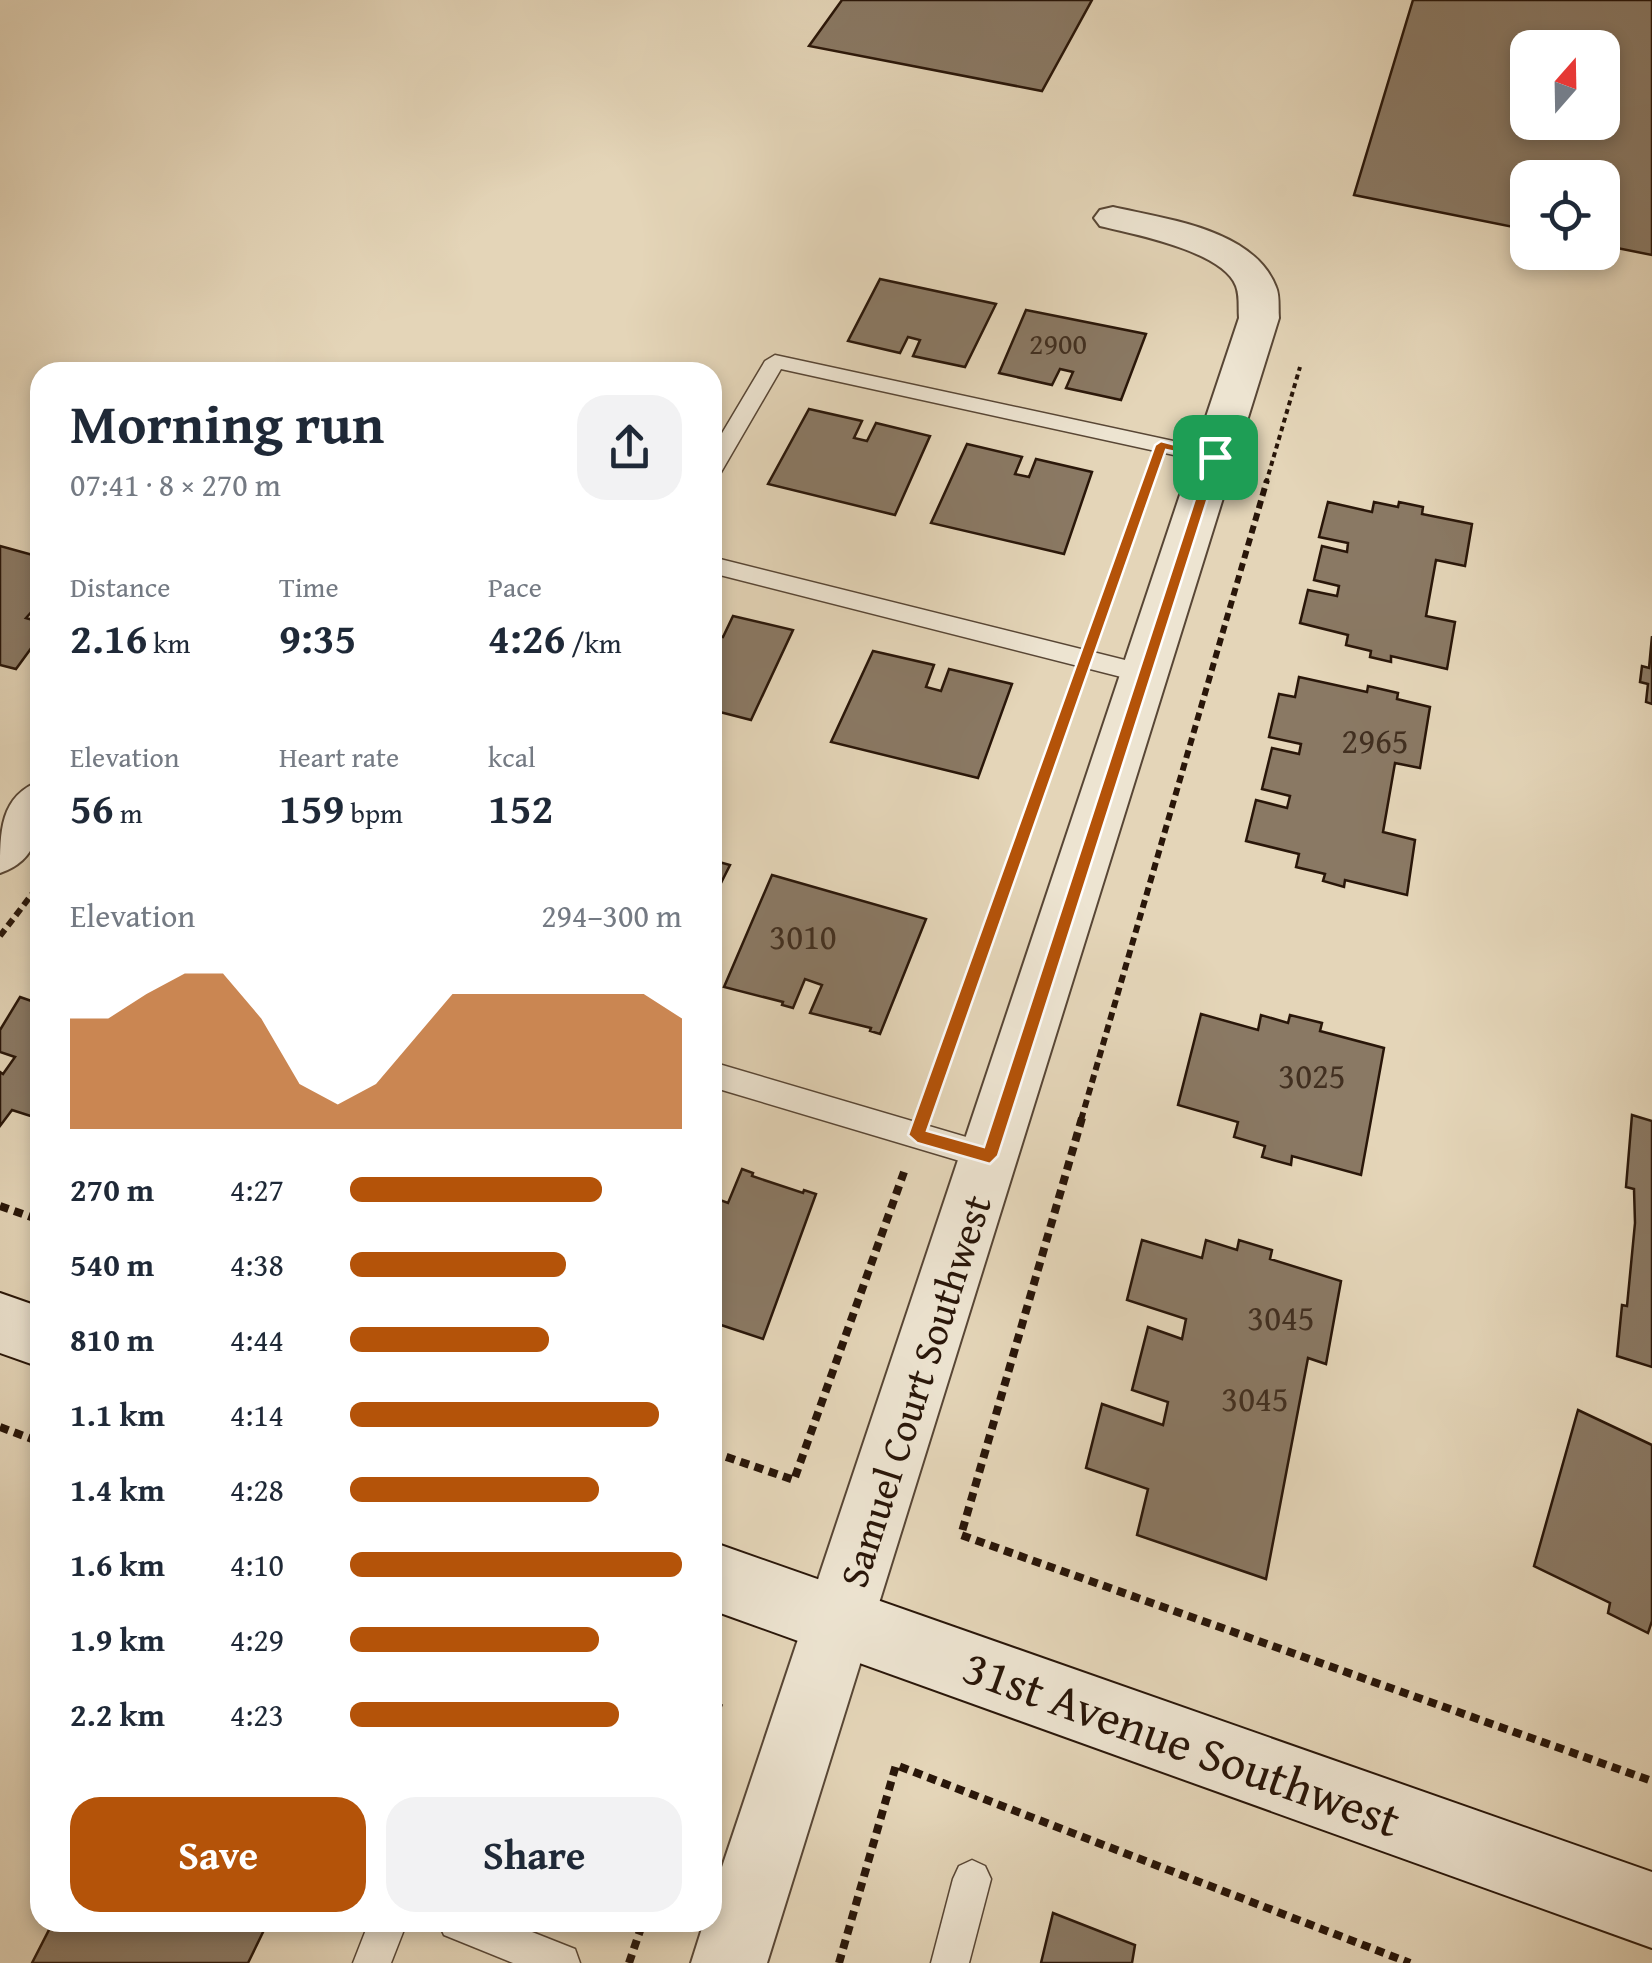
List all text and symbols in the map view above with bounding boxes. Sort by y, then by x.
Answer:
north arrow [1510,30,1620,140]
map controls [1510,30,1620,270]
button: locate [1510,160,1620,270]
house number: 2900 [1029,321,1087,365]
text: Morning run [70,383,384,463]
button: share [577,395,682,500]
pin [1173,415,1258,500]
icon: arrive [1188,430,1243,485]
text: 07:41 · 8 × 270 m [70,461,281,508]
text: Distance [70,566,170,607]
text: Time [279,566,339,607]
text: Pace [488,566,542,607]
text: 2.16 [70,607,147,668]
text: 9:35 [279,607,356,668]
text: 4:26 [488,607,565,668]
text: km [147,622,190,663]
text: /km [565,622,622,663]
house number: 2965 [1341,715,1409,766]
text: Elevation [70,736,180,777]
text: Heart rate [279,736,399,777]
text: kcal [488,736,536,777]
text: 56 [70,777,114,838]
text: 159 [279,777,344,838]
text: 152 [488,777,553,838]
text: m [114,792,143,833]
text: bpm [344,792,403,833]
text: Elevation [70,892,195,939]
text: 294–300 m [541,892,682,939]
house number: 3010 [769,911,837,962]
house number: 3025 [1278,1050,1346,1101]
text: 270 m [70,1166,154,1213]
text: 4:27 [230,1166,284,1213]
street label: Samuel Court Southwest [823,1187,1006,1595]
text: 540 m [70,1241,154,1288]
text: 4:38 [230,1241,284,1288]
house number: 3045 [1247,1292,1315,1343]
text: 810 m [70,1316,154,1363]
text: 4:44 [230,1316,284,1363]
house number: 3045 [1221,1373,1289,1424]
text: 1.1 km [70,1391,165,1438]
text: 4:14 [230,1391,284,1438]
text: 1.4 km [70,1466,165,1513]
text: 4:28 [230,1466,284,1513]
text: 1.6 km [70,1541,165,1588]
text: 4:10 [230,1541,284,1588]
text: 1.9 km [70,1616,165,1663]
text: 4:29 [230,1616,284,1663]
street label: 31st Avenue Southwest [954,1630,1411,1855]
text: 2.2 km [70,1691,165,1738]
text: 4:23 [230,1691,284,1738]
button: Save [70,1797,366,1912]
button: Share [386,1797,682,1912]

